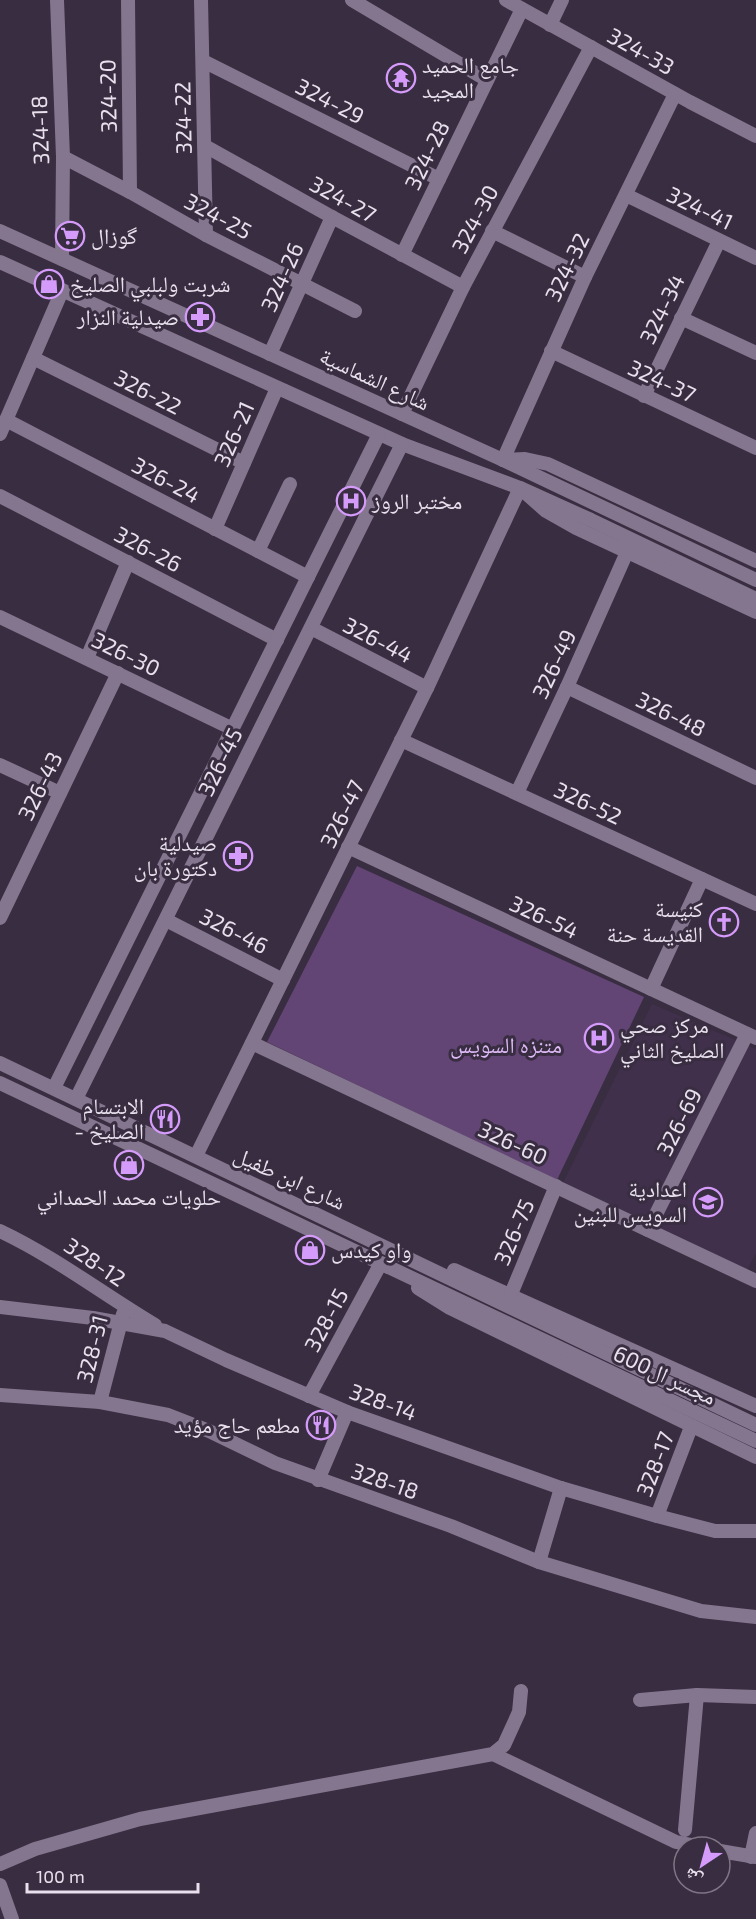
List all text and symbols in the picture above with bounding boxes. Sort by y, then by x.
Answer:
street label: 324-33 [603,21,679,79]
place label: جامع الحميد المجيد [422,51,519,102]
street label: 324-20 [93,59,121,133]
temple icon: جامع الحميد المجيد [385,62,417,94]
street label: 324-29 [292,72,369,128]
street label: 324-22 [168,81,196,155]
street label: 324-18 [25,95,53,165]
street label: 324-28 [398,116,454,193]
street label: 324-27 [306,169,381,227]
street label: 324-30 [445,180,503,257]
street label: 324-41 [663,180,738,234]
street label: 324-25 [181,187,256,244]
supermarket icon: گوزال [54,220,86,252]
place label: گوزال [91,222,137,250]
street label: 324-32 [539,228,594,305]
street label: 324-26 [254,238,308,315]
shop icon: شربت ولبلبي الصليخ [33,268,65,300]
place label: شربت ولبلبي الصليخ [70,270,231,302]
street label: 324-34 [633,270,689,347]
pharmacy icon: صيدلية النزار [184,301,216,333]
place label: صيدلية النزار [76,303,179,330]
street label: شارع الشماسية [316,341,434,417]
street label: 324-37 [625,353,700,407]
street label: 326-22 [111,363,186,419]
street label: 326-21 [207,397,259,470]
street label: 326-24 [128,451,205,508]
hospital icon: مختبر الروز [335,485,367,517]
place label: مختبر الروز [371,487,462,514]
street label: 326-26 [111,520,186,577]
street label: 326-44 [340,611,417,668]
street label: 326-49 [526,625,580,702]
street label: 326-30 [88,626,165,681]
street label: 326-48 [633,685,710,741]
street label: 326-45 [192,723,247,800]
street label: 326-43 [11,747,67,824]
street label: 326-52 [551,775,626,829]
street label: 326-47 [314,776,369,852]
place label: صيدلية دكتورة بان [134,829,217,882]
pharmacy icon: صيدلية دكتورة بان [222,840,254,872]
street label: 326-54 [506,889,583,943]
place label: كنيسة القديسة حنة [607,895,703,946]
street label: 326-46 [196,902,273,958]
church icon: كنيسة القديسة حنة [708,906,740,938]
place label: مركز صحي الصليخ الثاني [620,1011,724,1068]
hospital icon: مركز صحي الصليخ الثاني [583,1022,615,1054]
park label: متنزه السويس [450,1031,562,1059]
street label: 326-69 [650,1083,706,1160]
place label: الابتسام - الصليخ [74,1092,144,1145]
restaurant icon: الابتسام - الصليخ [149,1103,181,1135]
street label: 326-60 [475,1115,552,1169]
street label: شارع ابن طفيل [230,1140,350,1216]
shop icon: حلويات محمد الحمداني [113,1149,145,1181]
place label: اعدادية السويس للبنين [574,1175,687,1228]
place label: حلويات محمد الحمداني [37,1183,221,1215]
school or university icon: اعدادية السويس للبنين [692,1186,724,1218]
street label: 326-75 [488,1195,539,1269]
street label: 328-12 [60,1231,131,1291]
shop icon: واو كيدس [294,1234,326,1266]
place label: واو كيدس [331,1236,412,1264]
street label: 328-15 [298,1284,352,1356]
street label: 328-31 [70,1312,112,1385]
street label: مجسر ال600 [609,1339,721,1411]
street label: 328-14 [346,1377,420,1425]
restaurant icon: مطعم حاج مؤيد [305,1409,337,1441]
place label: مطعم حاج مؤيد [174,1411,300,1440]
street label: 328-17 [630,1428,678,1500]
street label: 328-18 [348,1456,422,1504]
north arrow [672,1835,732,1895]
scale bar [27,1856,198,1894]
text: ش [680,1864,706,1890]
text: 100 m [36,1865,85,1887]

